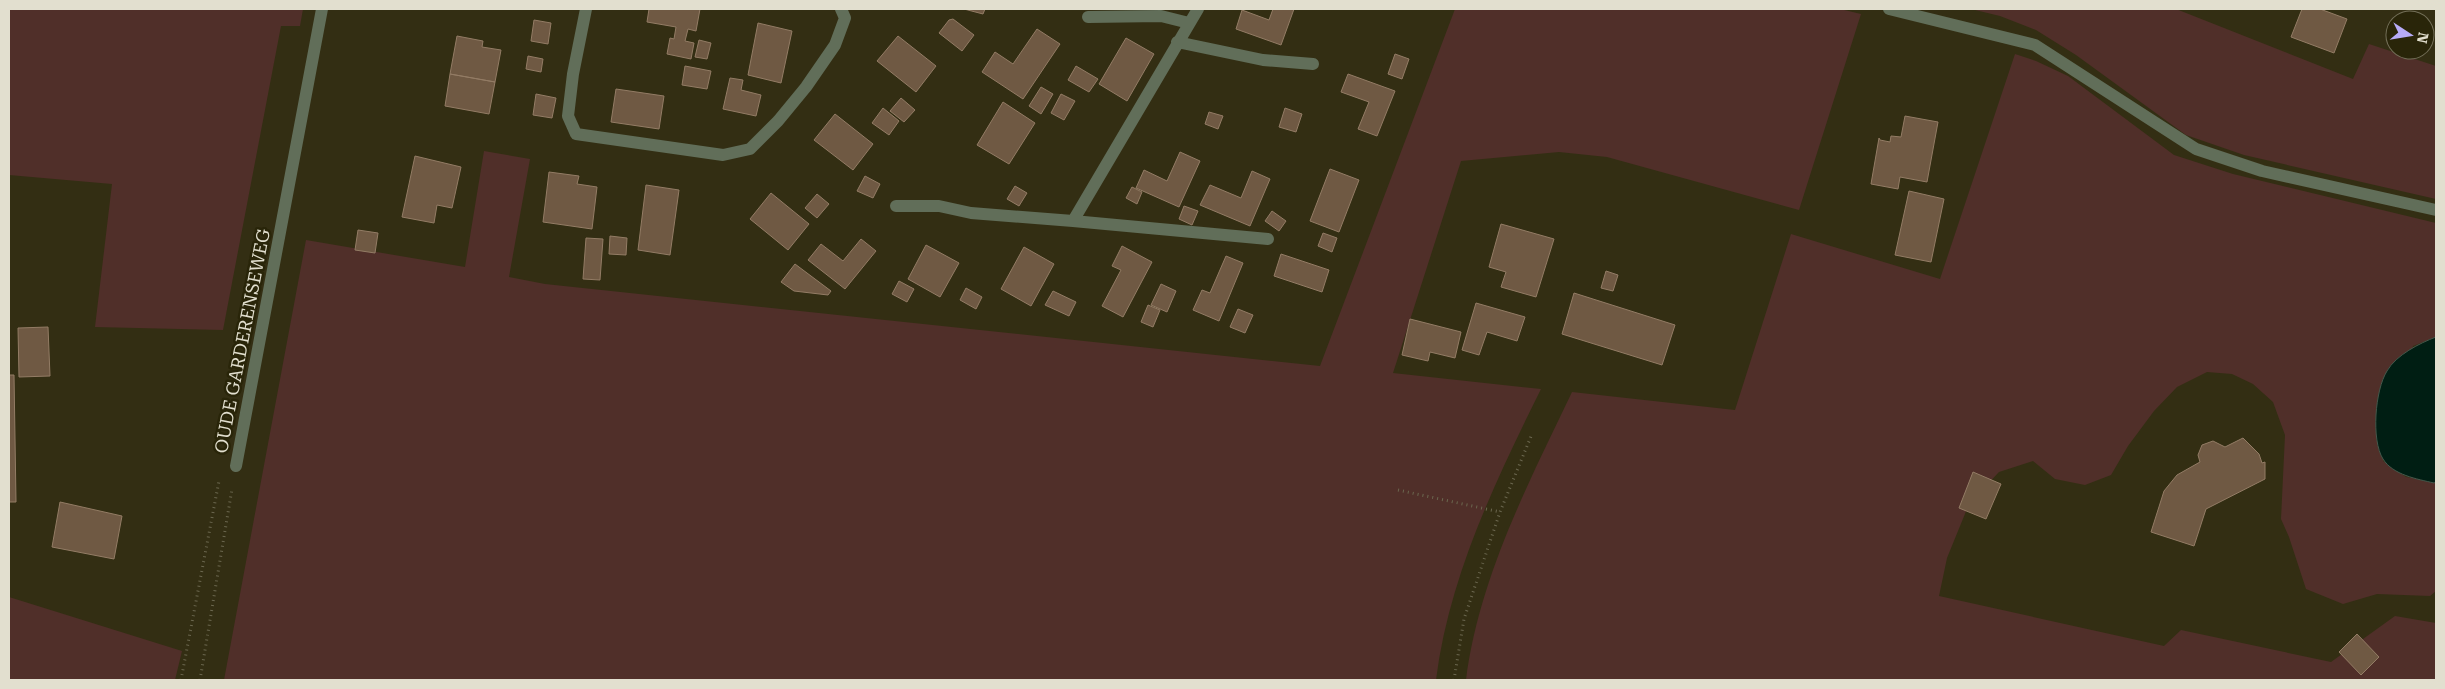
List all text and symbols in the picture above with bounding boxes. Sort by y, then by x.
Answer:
north arrow [2385,10,2435,60]
text: N [2414,31,2432,45]
street label: OUDE GARDERENSEWEG [210,227,274,455]

